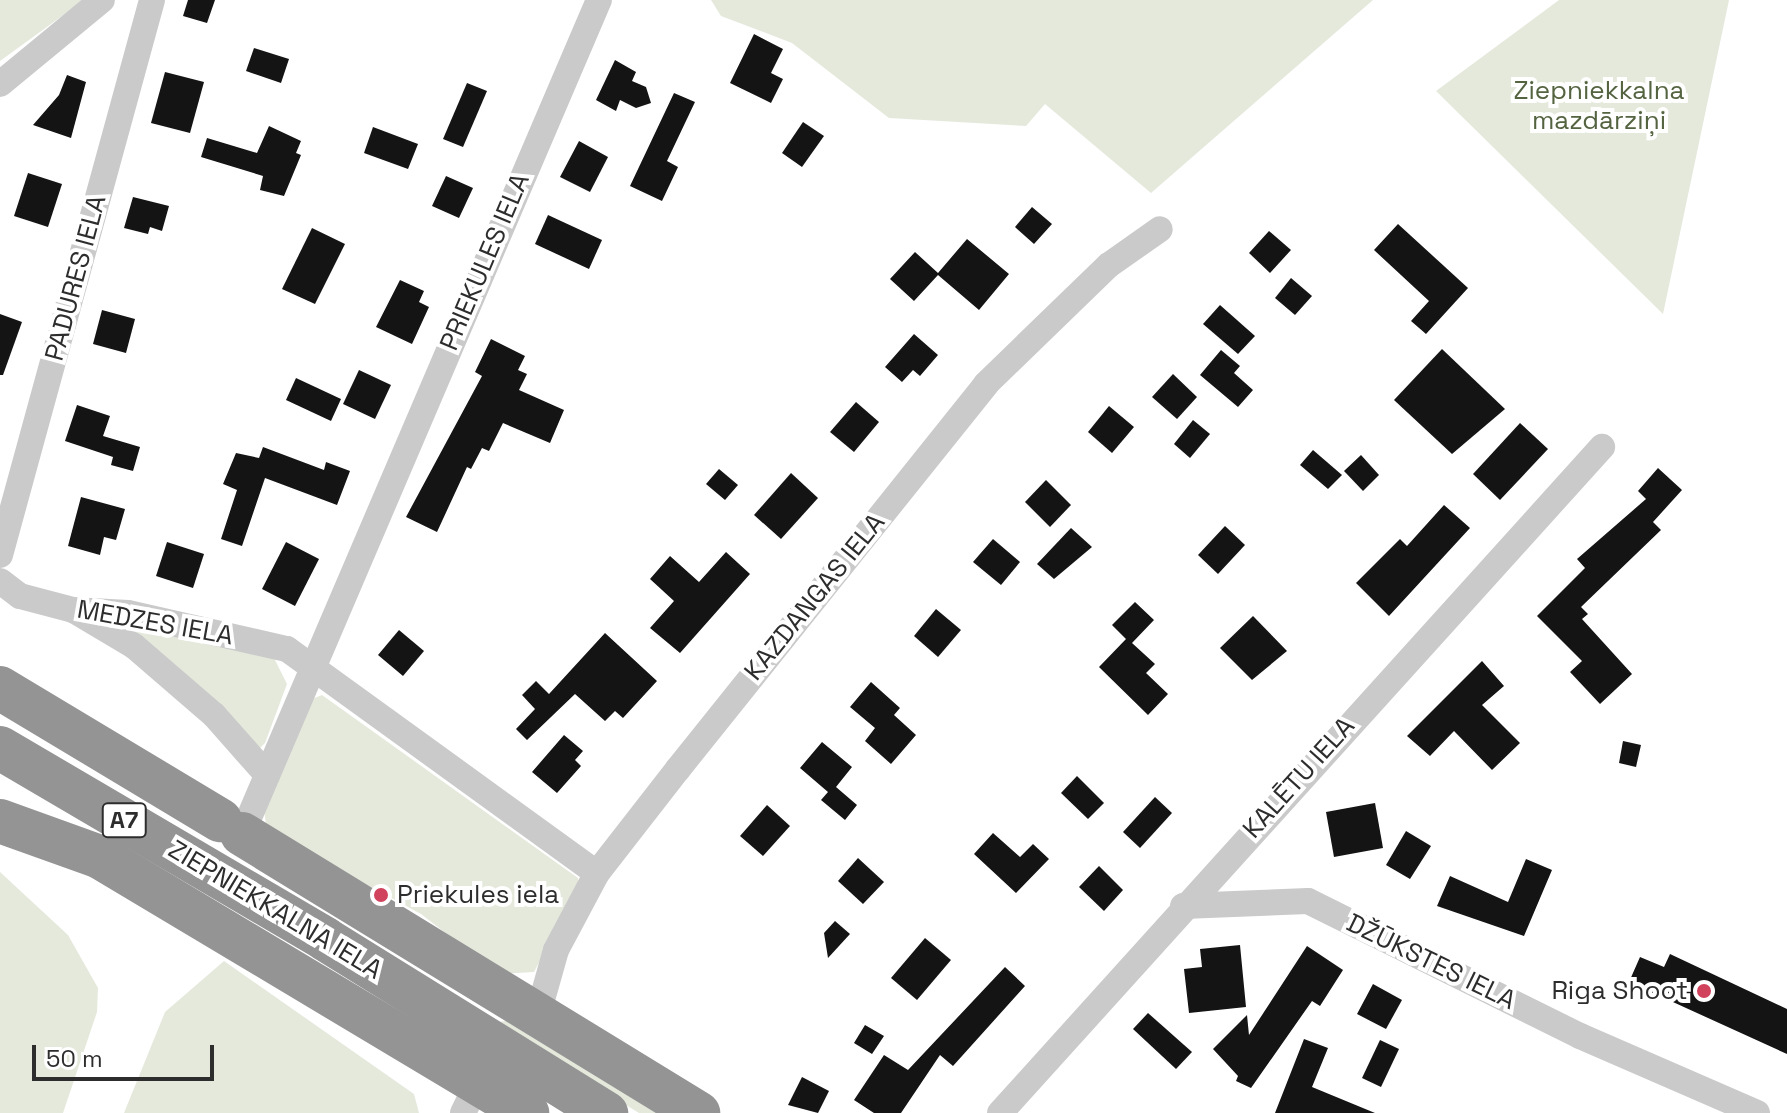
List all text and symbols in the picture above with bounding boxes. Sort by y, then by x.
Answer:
park label: Ziepniekkalna mazdārziņi [1513,75,1685,136]
street label: PRIEKULES IELA [434,169,536,355]
street label: PADURES IELA [39,192,113,364]
street label: KAZDANGAS IELA [738,507,892,687]
street label: MEDZES IELA [75,594,235,652]
street label: KALĒTU IELA [1237,711,1361,845]
road number: A7 [100,800,148,840]
street label: ZIEPNIEKKALNA IELA [162,834,388,986]
place label: Priekules iela [397,879,559,911]
marker: Priekules iela [372,886,390,904]
street label: DŽŪKSTES IELA [1341,908,1521,1016]
place label: Riga Shoot [1551,975,1688,1007]
marker: Riga Shoot [1695,982,1713,1000]
scale bar [36,1029,218,1079]
text: 50 m [46,1043,103,1074]

